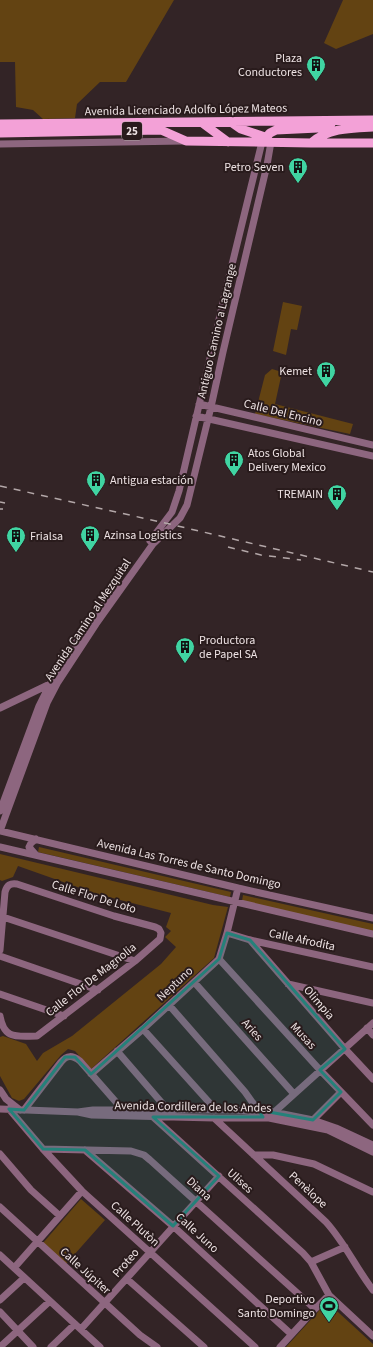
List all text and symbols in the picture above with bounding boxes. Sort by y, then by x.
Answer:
place label: Plaza Conductores [238,50,302,81]
building icon: Plaza Conductores [305,54,327,82]
street label: Avenida Licenciado Adolfo López Mateos [85,100,287,120]
road number: 25 [122,122,142,140]
building icon: Petro Seven [287,156,309,184]
place label: Petro Seven [224,159,284,176]
street label: Antiguo Camino a Lagrange [193,262,241,400]
building icon: Kemet [315,360,337,388]
place label: Kemet [279,363,312,380]
street label: Calle Del Encino [242,395,324,431]
place label: Atos Global Delivery Mexico [248,445,326,476]
building icon: Atos Global Delivery Mexico [223,449,245,477]
building icon: Antigua estación [85,469,107,497]
place label: Antigua estación [110,472,193,489]
building icon: TREMAIN [326,483,348,511]
place label: TREMAIN [277,486,323,503]
building icon: Azinsa Logistics [79,524,101,552]
building icon: Frialsa [5,525,27,553]
place label: Azinsa Logistics [104,527,182,544]
place label: Frialsa [30,528,63,545]
street label: Avenida Camino al Mezquital [41,556,135,684]
place label: Productora de Papel SA [199,632,258,663]
building icon: Productora de Papel SA [174,636,196,664]
street label: Avenida Las Torres de Santo Domingo [95,835,283,893]
street label: Calle Flor De Loto [50,876,138,918]
street label: Calle Afrodita [267,925,337,955]
street label: Calle Flor De Magnolia [42,939,140,1021]
street label: Neptuno [153,963,197,1005]
street label: Olimpia [300,982,338,1024]
street label: Aries [237,1015,267,1045]
street label: Musas [286,1019,320,1053]
street label: Avenida Cordillera de los Andes [115,1097,271,1117]
street label: Ulises [223,1165,257,1197]
street label: Penèlope [285,1168,331,1212]
street label: Diana [183,1173,215,1205]
street label: Calle Plutòn [107,1197,163,1251]
street label: Calle Juno [172,1209,222,1257]
street label: Calle Júpiter [56,1244,115,1299]
street label: Proteo [109,1245,143,1281]
place label: Deportivo Santo Domingo [237,1291,315,1322]
sports icon: Deportivo Santo Domingo [318,1295,340,1323]

